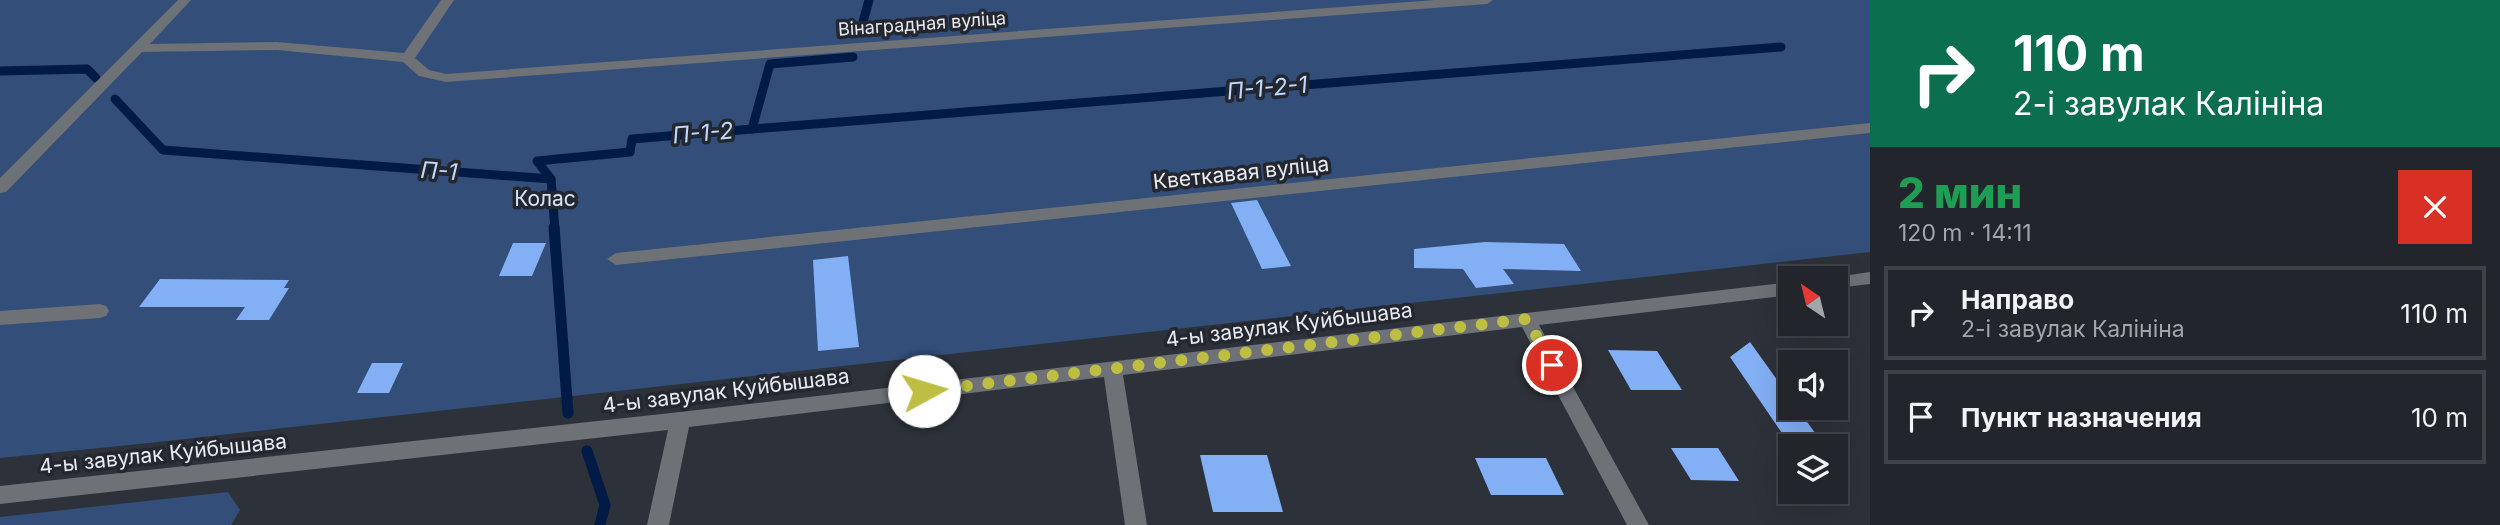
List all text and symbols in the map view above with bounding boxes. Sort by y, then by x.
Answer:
street label: Вінаградная вуліца [837,7,1007,40]
text: 110 m [2013,24,2145,83]
icon: right [1898,28,1989,119]
water label: П-1-2-1 [1225,70,1309,105]
text: 2-і завулак Калініна [2013,84,2324,123]
water label: П-1-2 [671,116,735,150]
street label: Кветкавая вуліца [1152,151,1330,194]
water label: П-1 [420,156,459,186]
text: 2 мин [1898,167,2022,218]
button: close [2398,170,2472,244]
park label: Колас [514,186,576,211]
text: 120 m · 14:11 [1898,219,2032,247]
north arrow [1778,266,1848,336]
map controls [1778,266,1848,504]
text: Направо [1961,284,2074,315]
icon: right [1902,294,1940,332]
street label: 4-ы завулак Куйбышава [1164,297,1414,352]
text: 110 m [2400,298,2468,329]
text: 2-і завулак Калініна [1961,315,2185,343]
pin [1522,335,1582,395]
icon: arrive [1533,346,1571,384]
button: sound [1778,350,1848,420]
position arrow [887,354,961,428]
street label: 4-ы завулак Куйбышава [601,363,851,418]
icon: arrive [1902,398,1940,436]
text: Пункт назначения [1961,402,2202,433]
text: 10 m [2411,402,2468,433]
street label: 4-ы завулак Куйбышава [38,428,288,479]
button: layers [1778,434,1848,504]

